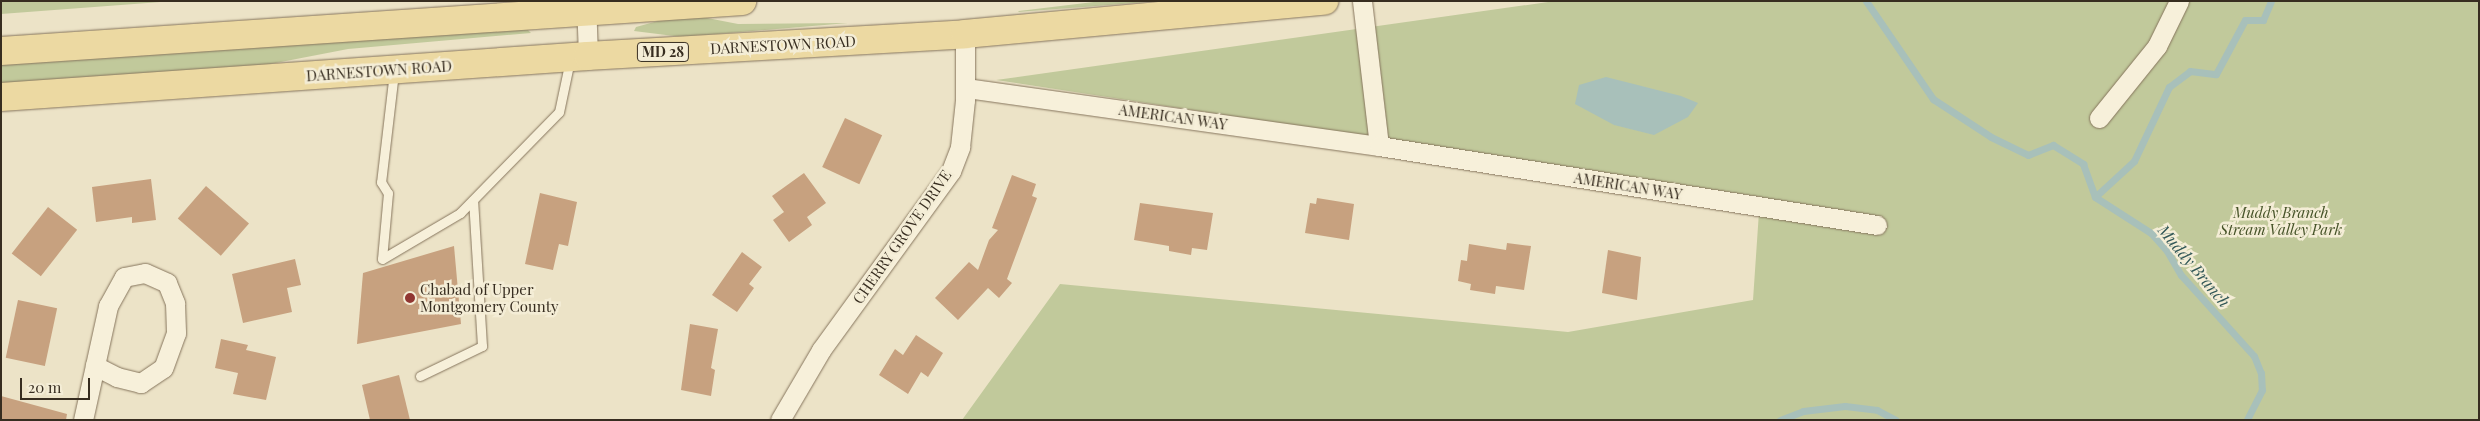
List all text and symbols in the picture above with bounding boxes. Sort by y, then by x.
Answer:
street label: DARNESTOWN ROAD [710,32,856,58]
road number: MD 28 [637,41,689,64]
street label: DARNESTOWN ROAD [306,57,452,85]
street label: AMERICAN WAY [1117,100,1229,134]
street label: CHERRY GROVE DRIVE [849,166,955,308]
street label: AMERICAN WAY [1572,168,1684,204]
park label: Muddy Branch Stream Valley Park [2220,203,2342,238]
water label: Muddy Branch [2154,221,2234,311]
place label: Chabad of Upper Montgomery County [420,280,559,315]
marker: Chabad of Upper Montgomery County [404,292,416,304]
scale bar [22,368,92,400]
text: 20 m [28,377,61,397]

